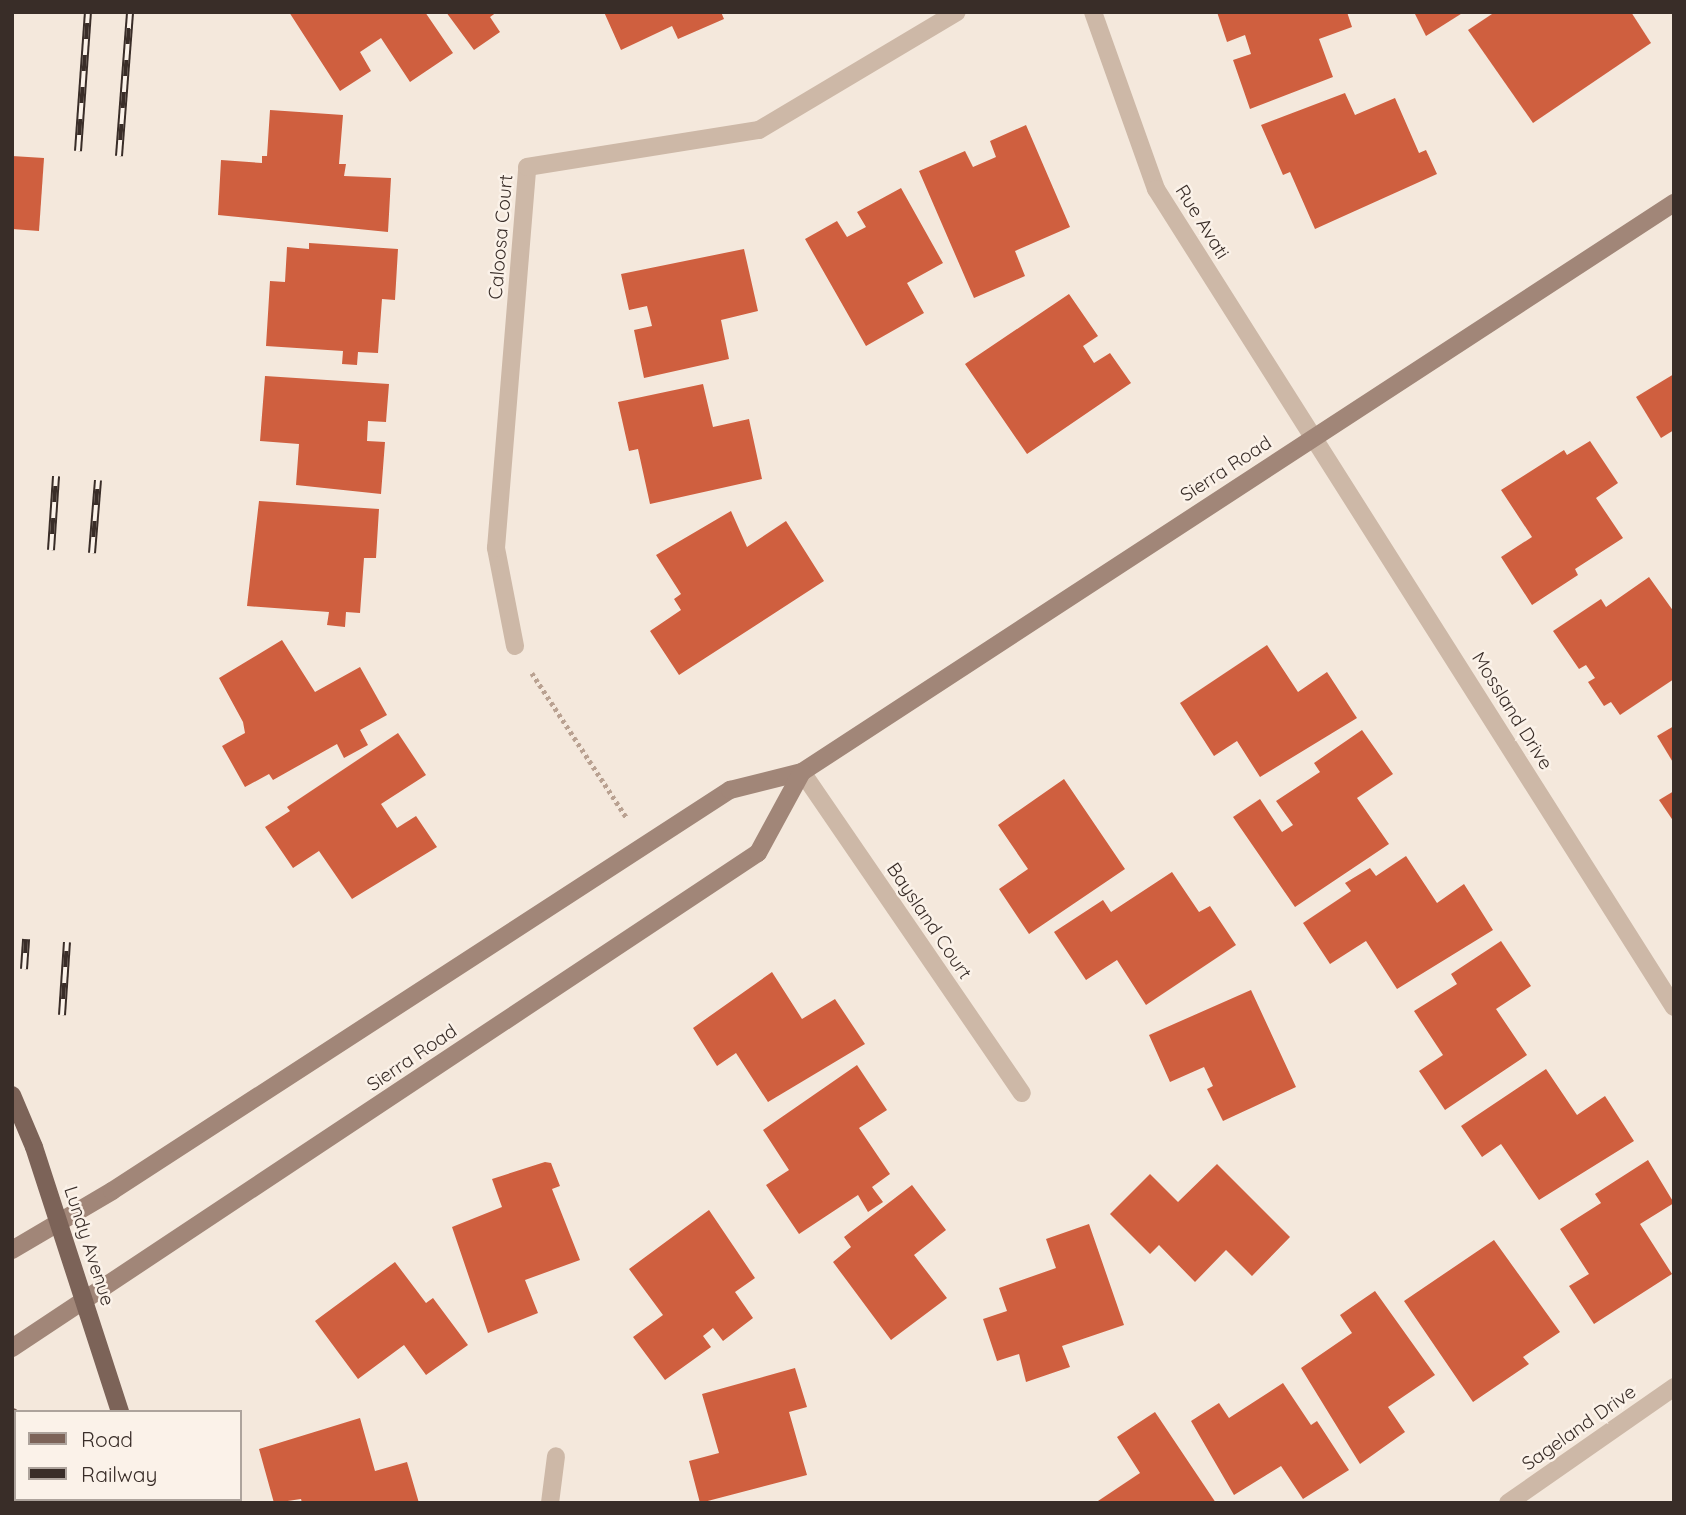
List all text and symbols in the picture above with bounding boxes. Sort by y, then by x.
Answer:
street label: Caloosa Court [484,174,518,300]
street label: Rue Avati [1170,181,1234,263]
street label: Sierra Road [1176,431,1276,507]
street label: Mossland Drive [1467,648,1557,774]
street label: Baysland Court [882,858,976,984]
street label: Sierra Road [363,1020,461,1096]
street label: Lundy Avenue [59,1183,119,1309]
street label: Sageland Drive [1518,1380,1640,1476]
legend [14,1410,242,1501]
text: Road [81,1426,133,1452]
text: Railway [81,1461,157,1487]

